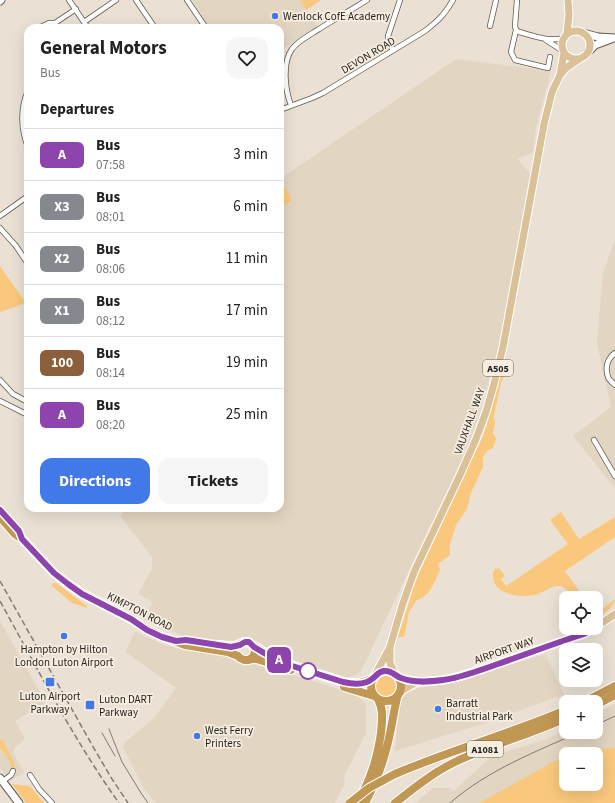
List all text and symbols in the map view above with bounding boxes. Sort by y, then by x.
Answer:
place label: Wenlock CofE Academy [283,9,390,24]
marker: Wenlock CofE Academy [270,11,280,21]
street label: DEVON ROAD [338,33,398,78]
text: General Motors [40,35,167,62]
button: heart [226,37,268,79]
text: Bus [40,64,60,82]
text: Departures [40,99,114,120]
text: Bus [96,135,120,156]
text: 3 min [233,144,268,165]
text: A [58,145,66,165]
text: 07:58 [96,156,125,174]
text: Bus [96,187,120,208]
text: 6 min [233,196,268,217]
text: X3 [54,197,70,217]
text: 08:01 [96,208,125,226]
text: Bus [96,239,120,260]
text: 11 min [226,248,268,269]
text: X2 [54,249,70,269]
text: 08:06 [96,260,125,278]
text: Bus [96,291,120,312]
text: 17 min [226,300,268,321]
text: X1 [54,301,70,321]
text: 08:12 [96,312,125,330]
text: Bus [96,343,120,364]
text: 19 min [226,352,268,373]
text: 100 [51,353,73,373]
road number: A505 [483,360,513,376]
text: 08:14 [96,364,125,382]
street label: VAUXHALL WAY [451,385,489,456]
text: Bus [96,395,120,416]
text: 25 min [226,404,268,425]
text: A [58,405,66,425]
text: 08:20 [96,416,125,434]
button: Directions [40,458,150,504]
button: Tickets [158,458,268,504]
street label: KIMPTON ROAD [104,588,175,635]
map controls [559,591,603,791]
button: locate [559,591,603,635]
marker: Hampton by Hilton London Luton Airport [59,631,69,641]
street label: AIRPORT WAY [472,633,537,668]
place label: Hampton by Hilton London Luton Airport [15,642,114,670]
button: layers [559,643,603,687]
line badge: A [266,647,292,673]
text: A [275,650,283,670]
unlabelled marker [299,662,317,680]
marker: Luton Airport Parkway [44,676,56,688]
place label: Luton Airport Parkway [19,689,81,717]
place label: Luton DART Parkway [99,692,153,720]
button: + [559,695,603,739]
place label: Barratt Industrial Park [446,696,513,724]
marker: Luton DART Parkway [84,699,96,711]
marker: Barratt Industrial Park [433,704,443,714]
place label: West Ferry Printers [205,723,253,751]
marker: West Ferry Printers [192,731,202,741]
road number: A1081 [467,741,503,757]
button: − [559,747,603,791]

